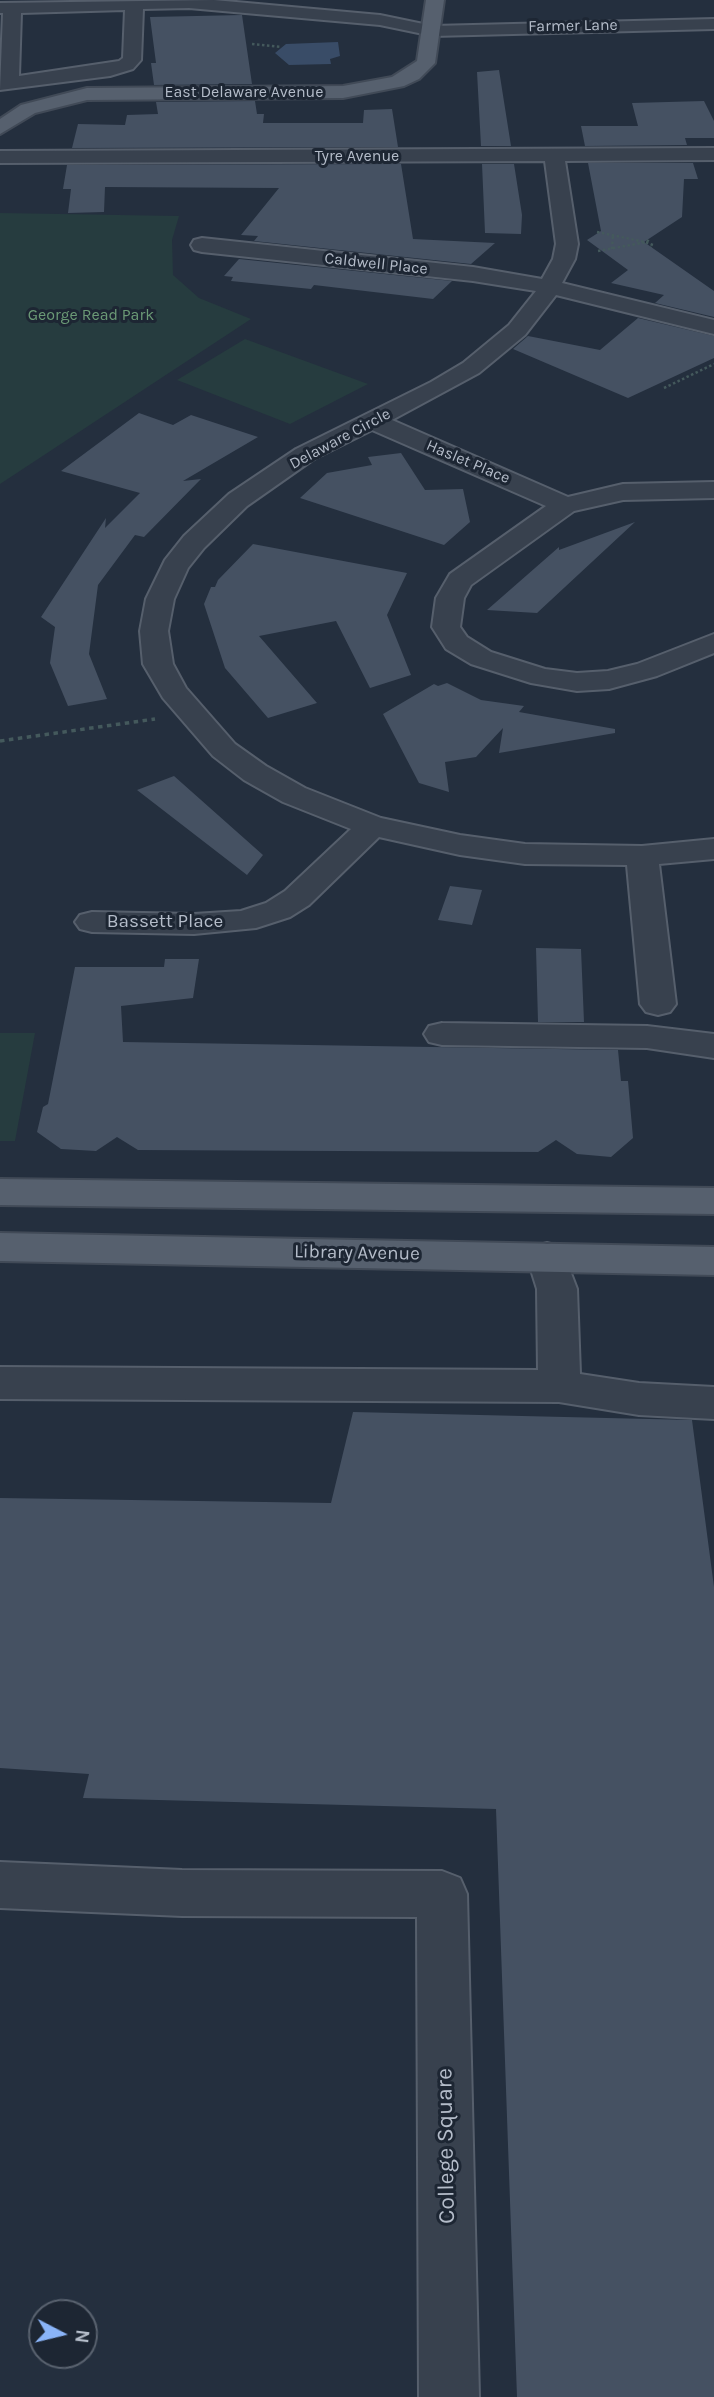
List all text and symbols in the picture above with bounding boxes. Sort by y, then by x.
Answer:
street label: Farmer Lane [528,16,618,36]
street label: East Delaware Avenue [165,82,323,102]
street label: Tyre Avenue [315,146,399,166]
street label: Caldwell Place [323,249,429,279]
park label: George Read Park [28,305,154,325]
street label: Delaware Circle [286,404,394,474]
street label: Haslet Place [423,436,513,488]
street label: Bassett Place [107,911,223,933]
street label: Library Avenue [294,1241,420,1265]
street label: College Square [431,2068,461,2224]
north arrow [28,2299,98,2369]
text: N [70,2328,94,2344]

